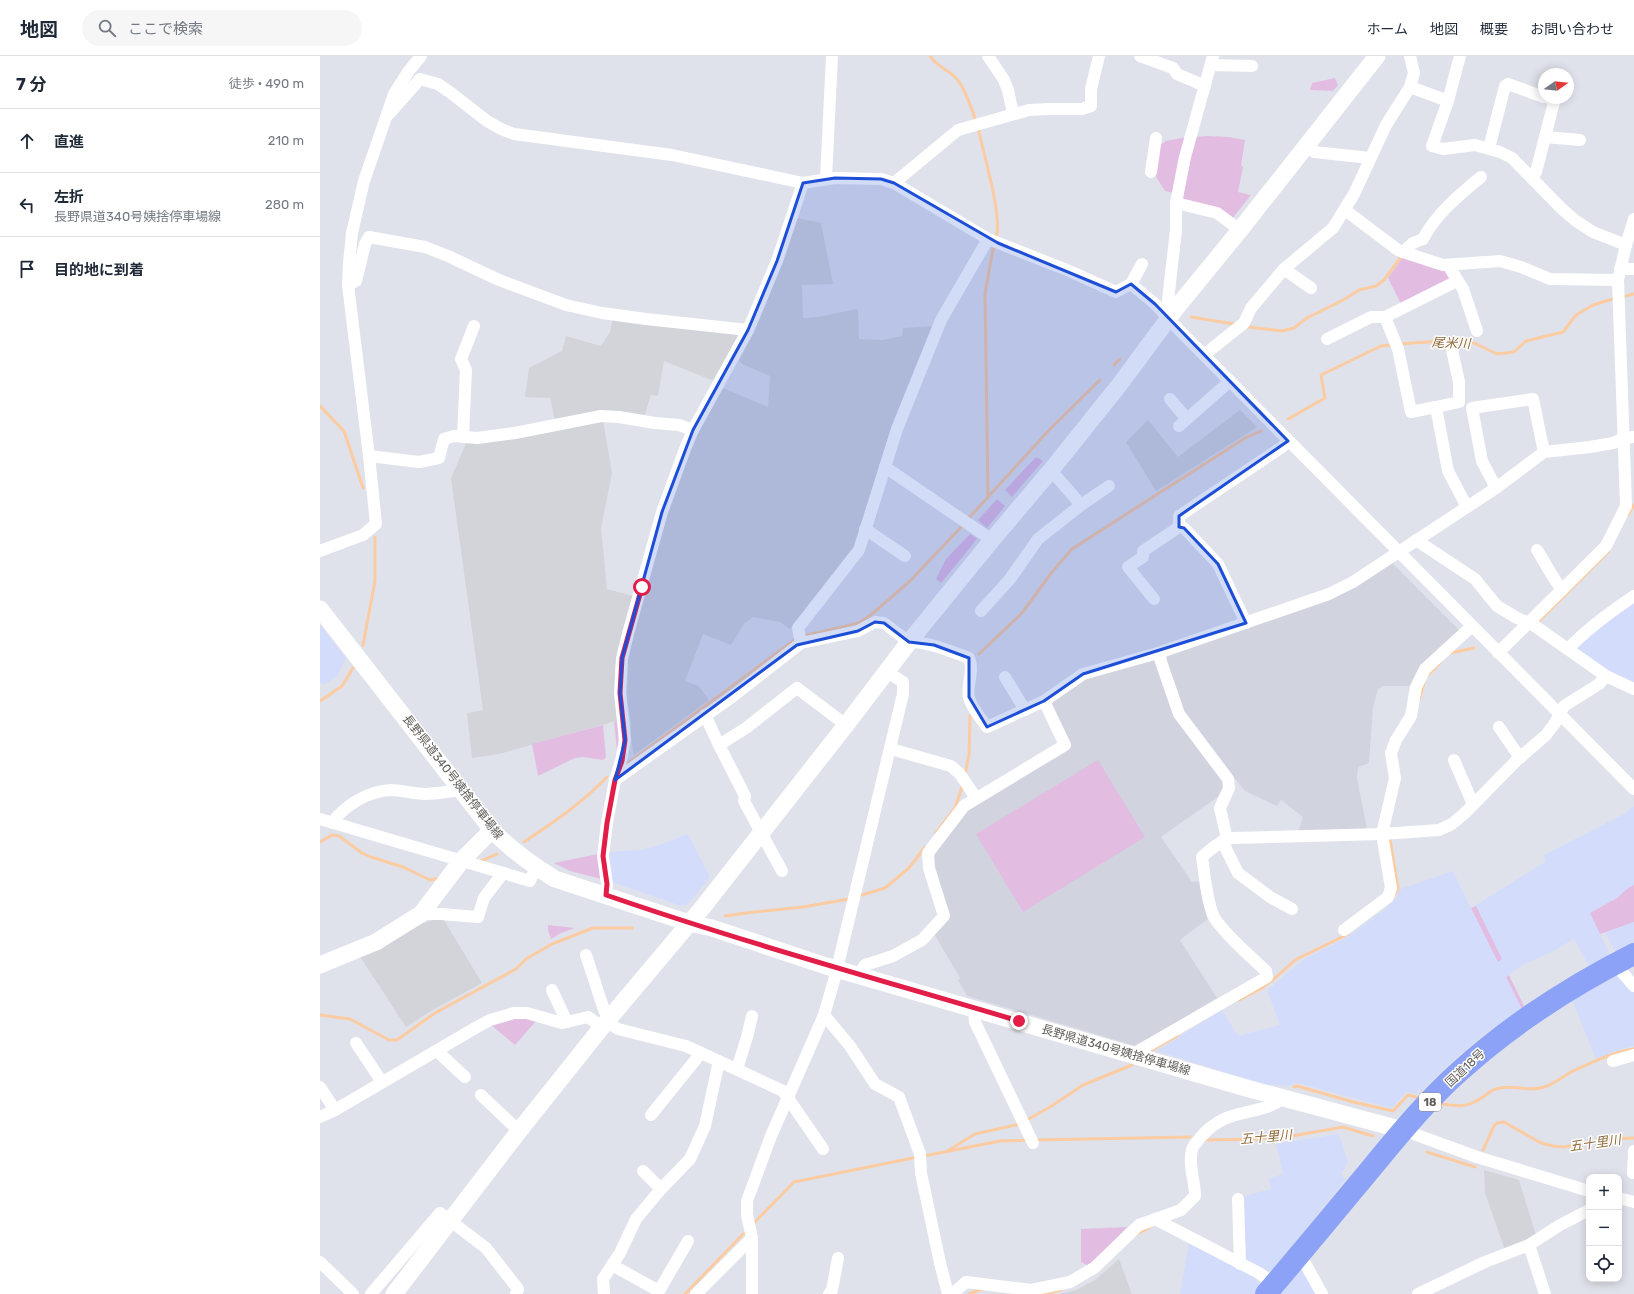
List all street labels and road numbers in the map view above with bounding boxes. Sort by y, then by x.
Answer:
street label: 長野県道340号姨捨停車場線 [400,712,506,842]
street label: 長野県道340号姨捨停車場線 [1040,1022,1192,1078]
street label: 国道18号 [1442,1046,1488,1090]
road number: 18 [1419,1093,1441,1111]

